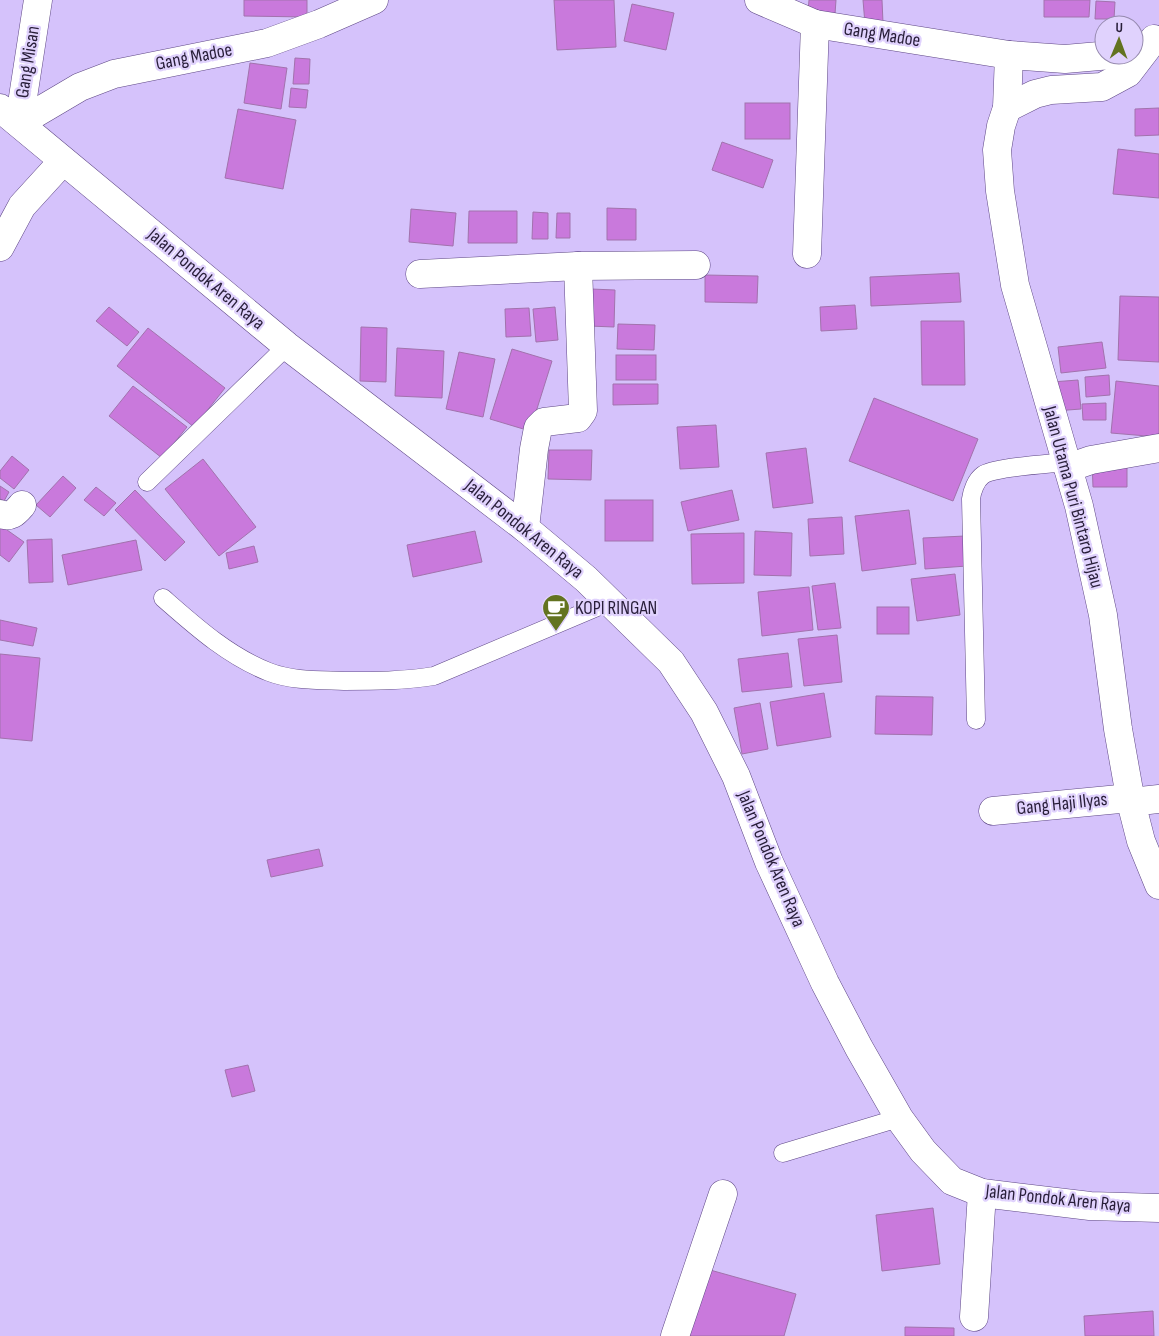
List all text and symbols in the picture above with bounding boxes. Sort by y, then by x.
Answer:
north arrow [1094,15,1144,65]
street label: Gang Madoe [842,18,922,52]
text: U [1115,19,1123,36]
street label: Gang Misan [11,24,45,100]
street label: Gang Madoe [154,38,234,76]
street label: Jalan Pondok Aren Raya [142,223,269,335]
street label: Jalan Utama Puri Bintaro Hijau [1037,403,1108,590]
street label: Jalan Pondok Aren Raya [459,474,588,584]
cafe icon: KOPI RINGAN [541,593,571,632]
place label: KOPI RINGAN [575,597,657,620]
street label: Jalan Pondok Aren Raya [732,786,810,931]
street label: Gang Haji Ilyas [1016,788,1109,820]
street label: Jalan Pondok Aren Raya [983,1180,1132,1218]

